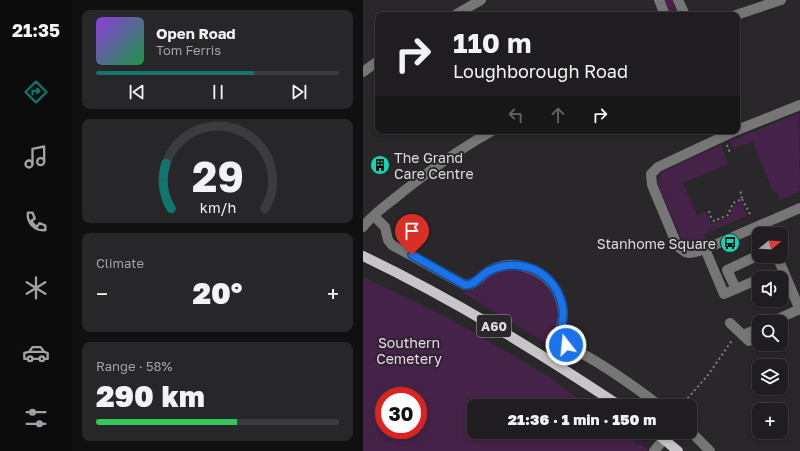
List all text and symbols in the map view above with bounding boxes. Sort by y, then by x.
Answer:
text: 21:35 [12,19,60,41]
text: Open Road [156,24,236,42]
text: 110 m [453,26,532,59]
icon: right [387,28,439,80]
text: Tom Ferris [156,42,221,58]
text: Loughborough Road [453,60,628,82]
icon: directions [22,78,50,106]
icon: previous [126,81,148,103]
icon: pause [207,81,229,103]
icon: next [288,81,310,103]
icon: left [505,104,527,126]
icon: ahead [547,104,569,126]
icon: right [589,104,611,126]
icon: music [22,143,50,171]
place label: The Grand Care Centre [394,149,474,182]
text: 29 [192,151,243,201]
building icon: The Grand Care Centre [369,154,391,176]
text: km/h [199,199,236,216]
icon: phone [22,208,50,236]
pin [395,214,429,255]
icon: arrive [401,220,423,242]
north arrow [752,227,788,263]
map controls [752,227,788,439]
bus stop icon: Stanhome Square [719,232,741,254]
place label: Stanhome Square [597,235,716,252]
text: Climate [96,255,144,271]
button: sound [752,271,788,307]
icon: climate [22,274,50,302]
text: 20° [192,275,243,311]
text: − [96,280,108,307]
text: + [327,280,339,307]
road number: A60 [477,315,511,337]
button: search [752,315,788,351]
position arrow [545,324,587,366]
park label: Southern Cemetery [376,334,442,367]
icon: car [22,339,50,367]
text: Range · 58% [96,358,172,374]
button: layers [752,359,788,395]
text: 290 km [96,378,205,414]
speed limit sign: 30 [375,387,427,439]
button: + [752,403,788,439]
icon: filters [22,404,50,432]
text: 21:36 · 1 min · 150 m [508,410,656,428]

